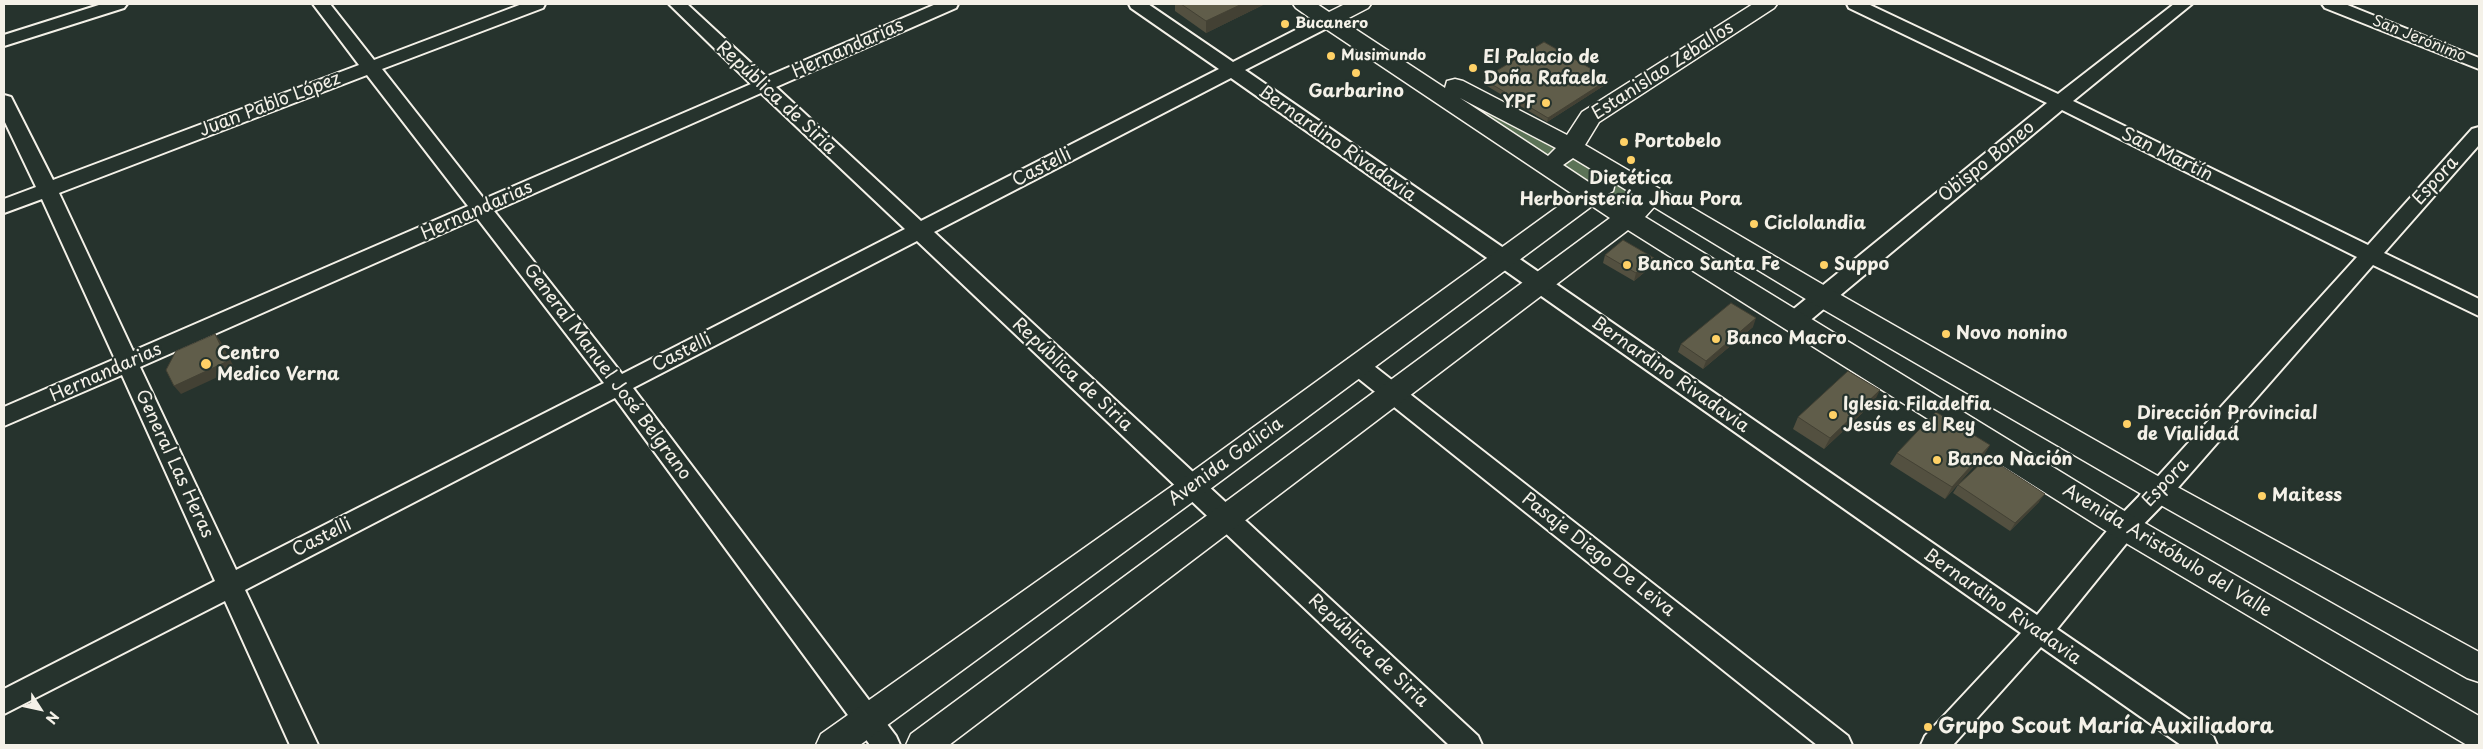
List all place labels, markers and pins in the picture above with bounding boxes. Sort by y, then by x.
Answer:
place label: Bucanero [1295,15,1368,33]
marker: Bucanero [1279,18,1291,30]
place label: Musimundo [1341,47,1426,65]
place label: El Palacio de Doña Rafaela [1483,47,1608,90]
marker: Musimundo [1325,50,1337,62]
marker: El Palacio de Doña Rafaela [1467,62,1479,74]
marker: Garbarino [1350,67,1362,79]
place label: Garbarino [1308,81,1404,103]
place label: YPF [1503,92,1536,114]
marker: YPF [1540,97,1552,109]
place label: Portobelo [1634,131,1721,153]
marker: Portobelo [1618,136,1630,148]
marker: Dietética Herboristería Jhau Pora [1625,154,1637,166]
place label: Dietética Herboristería Jhau Pora [1520,168,1742,210]
place label: Ciclolandia [1764,213,1866,235]
marker: Ciclolandia [1748,218,1760,230]
place label: Banco Santa Fe [1637,254,1780,276]
place label: Suppo [1834,254,1889,276]
marker: Banco Santa Fe [1621,259,1633,271]
marker: Suppo [1818,259,1830,271]
place label: Novo nonino [1956,323,2067,345]
place label: Banco Macro [1726,328,1847,350]
marker: Novo nonino [1940,328,1952,340]
marker: Banco Macro [1710,333,1722,345]
place label: Centro Medico Verna [217,343,340,386]
marker: Centro Medico Verna [199,357,213,371]
place label: Iglesia Filadelfia Jesús es el Rey [1843,394,1992,436]
place label: Dirección Provincial de Vialidad [2137,403,2317,446]
marker: Iglesia Filadelfia Jesús es el Rey [1827,409,1839,421]
marker: Dirección Provincial de Vialidad [2121,418,2133,430]
place label: Banco Nación [1947,449,2073,471]
marker: Banco Nación [1931,454,1943,466]
place label: Maitess [2272,485,2342,507]
marker: Maitess [2256,490,2268,502]
place label: Grupo Scout María Auxiliadora [1938,714,2274,740]
marker: Grupo Scout María Auxiliadora [1922,721,1934,733]

